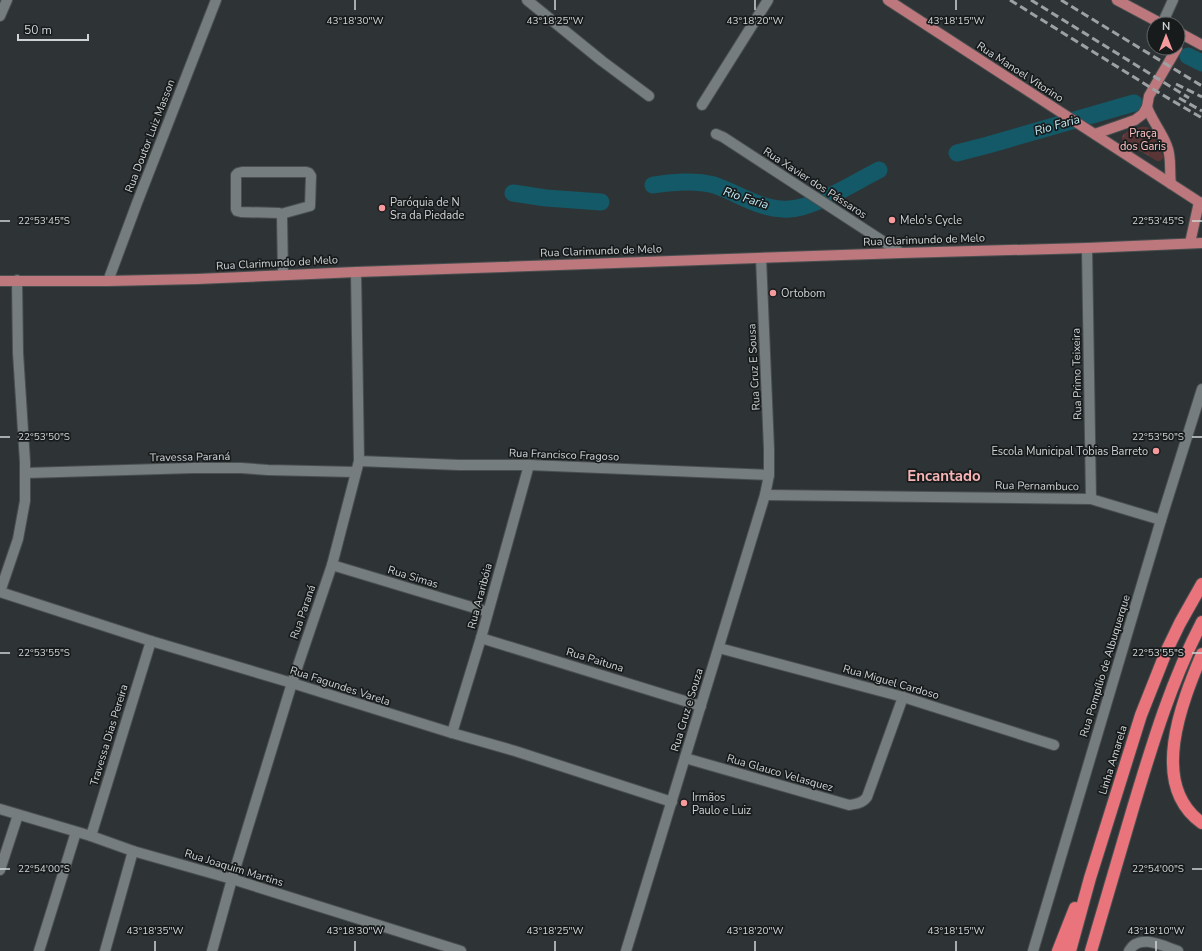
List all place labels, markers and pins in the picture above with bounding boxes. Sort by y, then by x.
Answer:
place label: Paróquia de N Sra da Piedade [390,195,464,223]
marker: Paróquia de N Sra da Piedade [377,203,387,213]
place label: Melo's Cycle [900,213,962,228]
marker: Melo's Cycle [887,215,897,225]
place label: Ortobom [781,286,826,301]
marker: Ortobom [768,288,778,298]
place label: Escola Municipal Tobias Barreto [991,444,1148,459]
marker: Escola Municipal Tobias Barreto [1151,446,1161,456]
place label: Irmãos Paulo e Luiz [692,790,751,818]
marker: Irmãos Paulo e Luiz [679,798,689,808]

